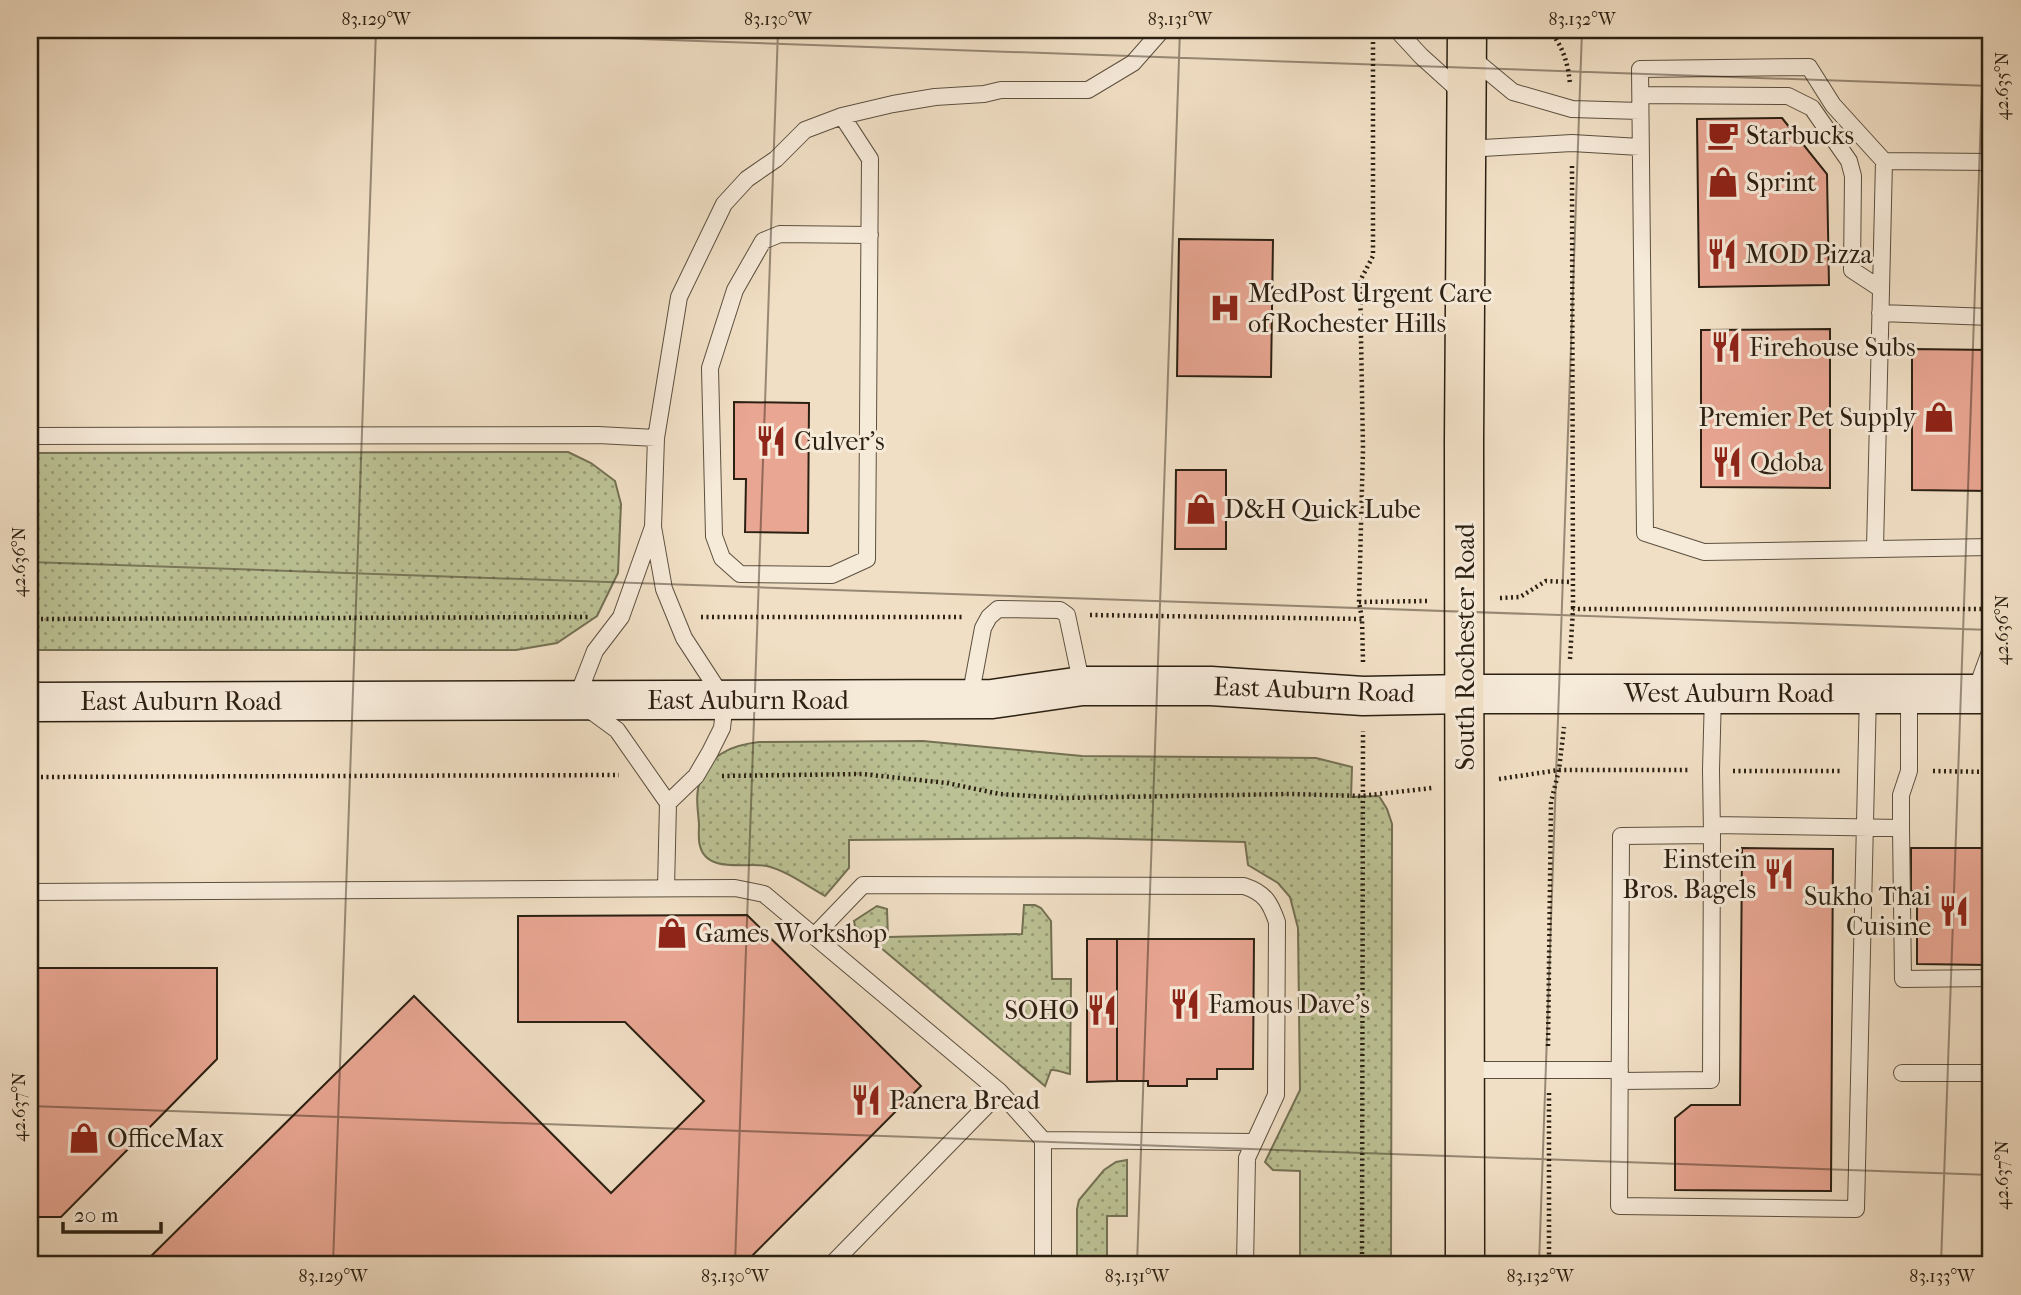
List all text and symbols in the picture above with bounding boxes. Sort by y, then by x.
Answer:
text: 83.129°W [341,9,412,30]
text: 83.130°W [744,9,813,30]
text: 83.131°W [1148,9,1214,30]
text: 83.132°W [1548,9,1617,30]
text: 42.635°N [1992,51,2013,120]
cafe icon: Starbucks [1706,118,1740,152]
place label: Starbucks [1746,120,1854,151]
shop icon: Sprint [1706,165,1740,199]
place label: Sprint [1746,167,1817,198]
restaurant icon: MOD Pizza [1705,237,1739,271]
place label: MOD Pizza [1745,239,1874,270]
place label: MedPost Urgent Care of Rochester Hills [1248,278,1492,339]
hospital icon: MedPost Urgent Care of Rochester Hills [1208,291,1242,325]
restaurant icon: Firehouse Subs [1709,330,1743,364]
place label: Firehouse Subs [1749,332,1916,363]
shop icon: Premier Pet Supply [1922,400,1956,434]
place label: Premier Pet Supply [1699,402,1917,433]
restaurant icon: Culver's [754,424,788,458]
place label: Culver's [794,426,884,457]
restaurant icon: Qdoba [1710,445,1744,479]
place label: Qdoba [1750,447,1824,478]
shop icon: D&H Quick Lube [1184,492,1218,526]
place label: D&H Quick Lube [1224,494,1421,525]
street label: South Rochester Road [1450,523,1481,771]
text: 42.636°N [9,526,30,597]
text: 42.636°N [1992,594,2013,665]
street label: East Auburn Road [1213,671,1416,709]
street label: West Auburn Road [1623,678,1835,709]
street label: East Auburn Road [647,685,849,716]
street label: East Auburn Road [80,686,282,717]
place label: Einstein Bros. Bagels [1622,844,1756,905]
restaurant icon: Einstein Bros. Bagels [1762,857,1796,891]
place label: Sukho Thai Cuisine [1804,881,1931,942]
restaurant icon: Sukho Thai Cuisine [1937,894,1971,928]
shop icon: Games Workshop [655,916,689,950]
place label: Games Workshop [695,918,887,949]
restaurant icon: Famous Dave's [1168,987,1202,1021]
place label: Famous Dave's [1208,989,1370,1020]
restaurant icon: SOHO [1085,993,1119,1027]
place label: SOHO [1004,995,1079,1026]
text: 42.637°N [9,1072,30,1142]
restaurant icon: Panera Bread [849,1083,883,1117]
place label: Panera Bread [889,1085,1041,1116]
shop icon: OfficeMax [67,1121,101,1155]
place label: OfficeMax [107,1123,224,1154]
text: 42.637°N [1992,1140,2013,1210]
scale bar [63,1190,161,1234]
text: 20 m [74,1203,119,1227]
text: 83.129°W [298,1266,369,1287]
text: 83.130°W [701,1266,770,1287]
text: 83.131°W [1105,1266,1171,1287]
text: 83.132°W [1506,1266,1575,1287]
text: 83.133°W [1909,1266,1976,1287]

